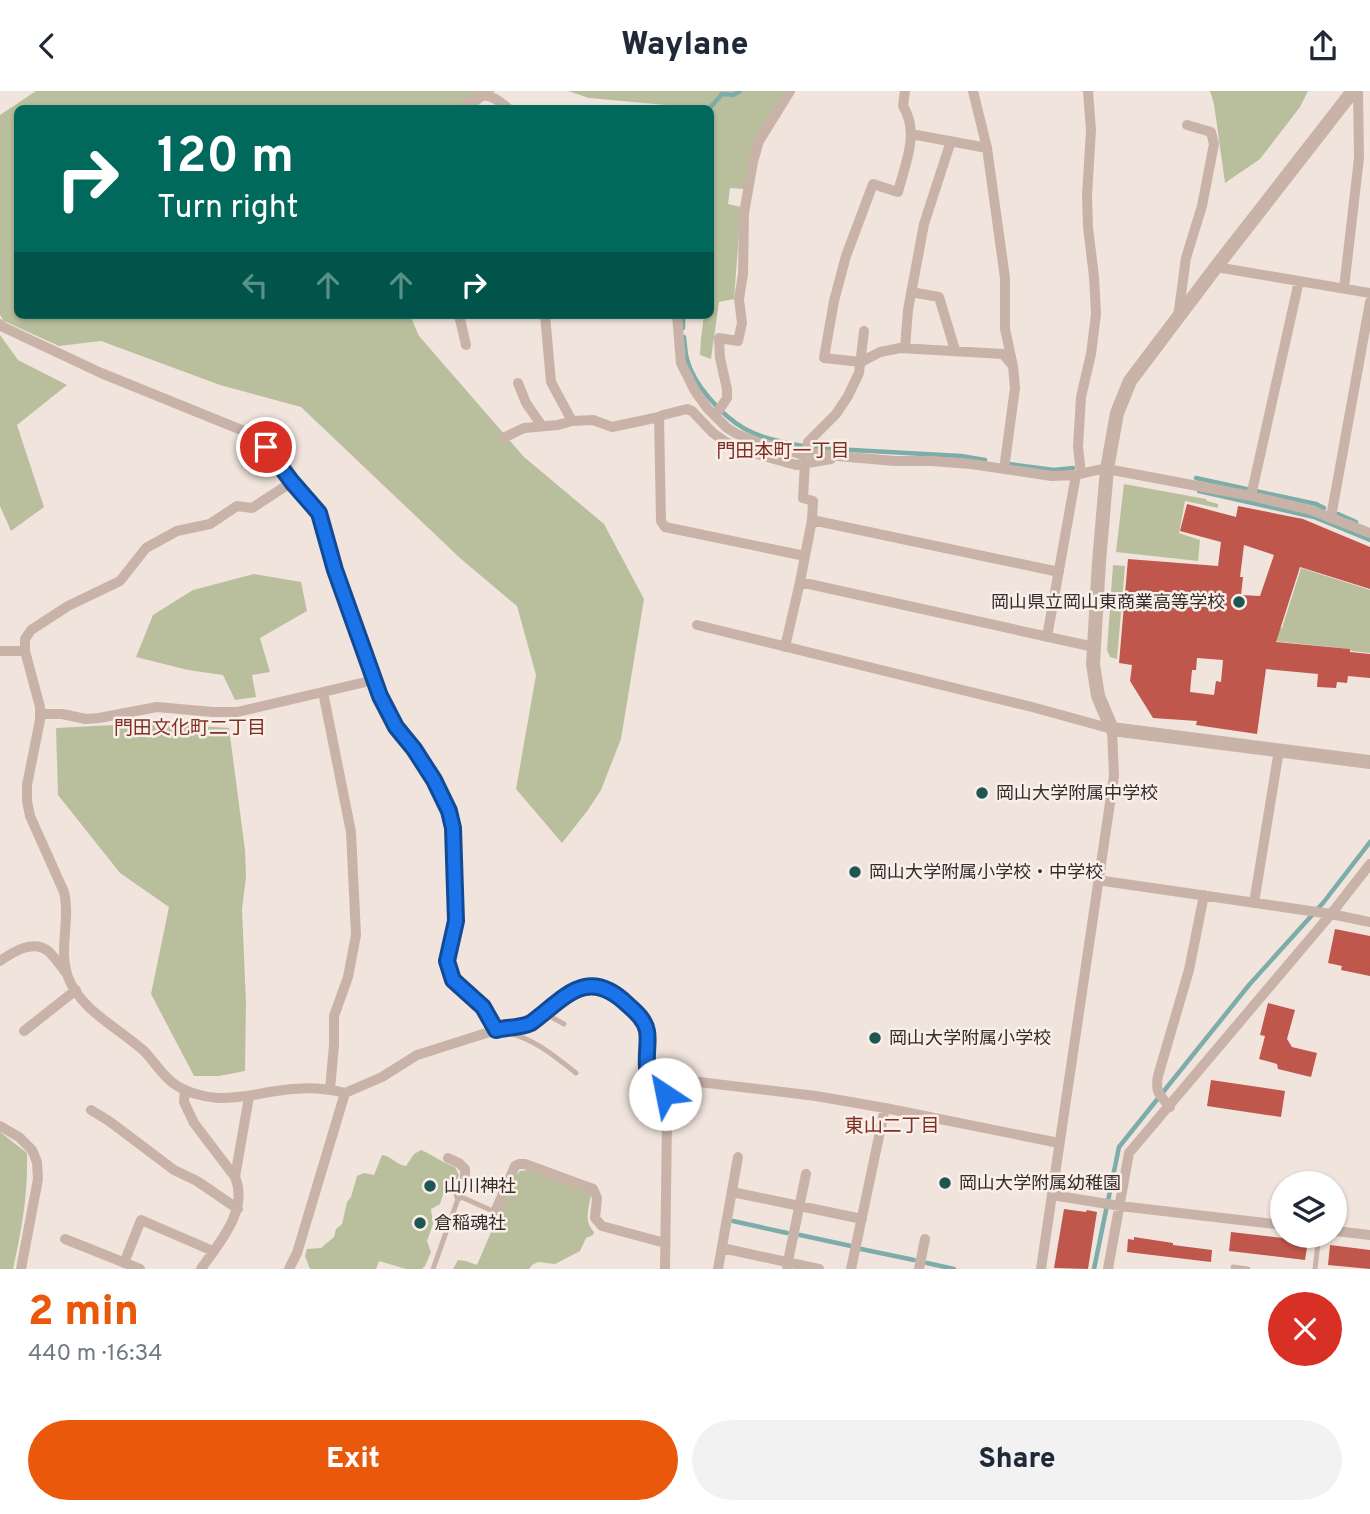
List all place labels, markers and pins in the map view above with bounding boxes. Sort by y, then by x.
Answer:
pin [236,417,296,477]
place label: 岡山県立岡山東商業高等学校 [991,592,1225,615]
marker: 岡山県立岡山東商業高等学校 [1231,594,1247,610]
place label: 岡山大学附属中学校 [996,783,1158,806]
marker: 岡山大学附属中学校 [974,785,990,801]
place label: 岡山大学附属小学校・中学校 [869,862,1103,885]
marker: 岡山大学附属小学校・中学校 [847,864,863,880]
place label: 岡山大学附属小学校 [889,1028,1051,1051]
marker: 岡山大学附属小学校 [867,1030,883,1046]
place label: 岡山大学附属幼稚園 [959,1173,1121,1196]
marker: 岡山大学附属幼稚園 [937,1175,953,1191]
place label: 山川神社 [444,1176,516,1199]
marker: 山川神社 [422,1178,438,1194]
place label: 倉稲魂社 [434,1213,506,1236]
marker: 倉稲魂社 [412,1215,428,1231]

